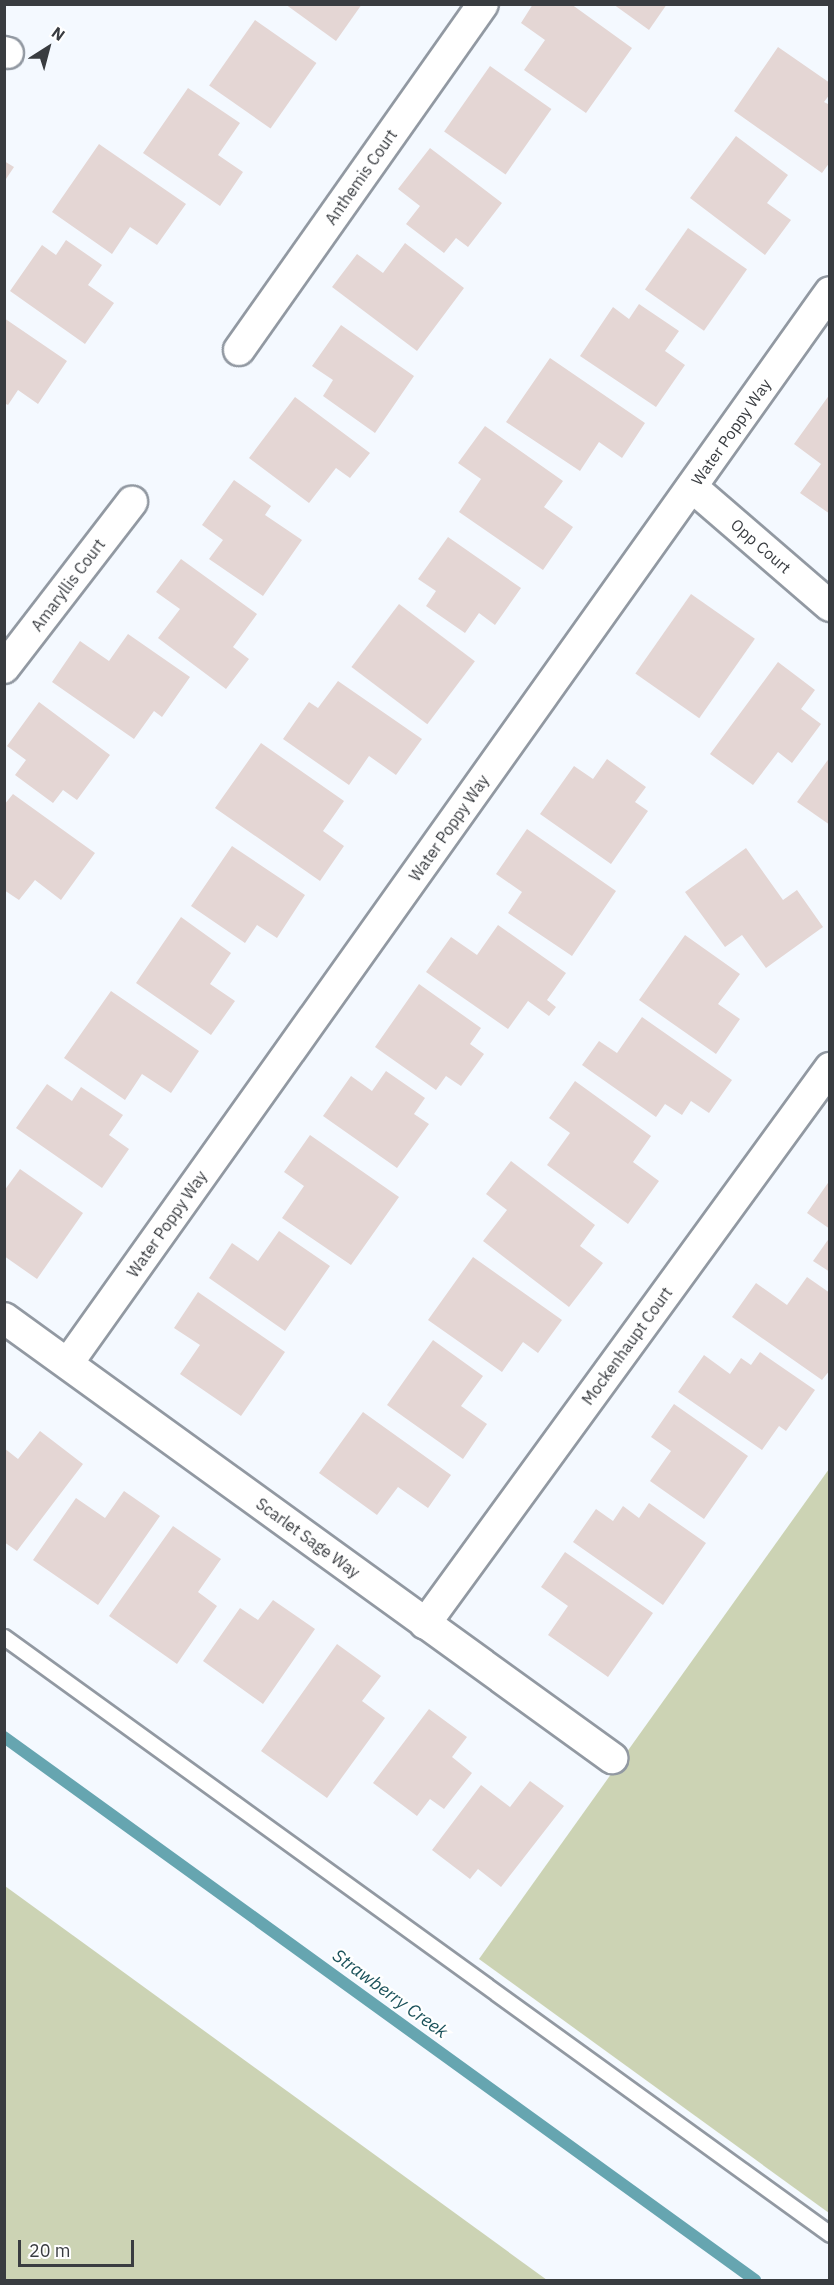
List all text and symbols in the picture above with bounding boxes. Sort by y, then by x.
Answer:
north arrow [18,18,78,78]
text: N [48,22,69,45]
street label: Anthemis Court [321,126,401,228]
street label: Water Poppy Way [687,375,775,489]
street label: Opp Court [727,515,795,577]
street label: Amaryllis Court [27,535,109,635]
street label: Water Poppy Way [405,771,493,885]
street label: Water Poppy Way [123,1167,211,1281]
street label: Mockenhaupt Court [578,1283,676,1409]
street label: Scarlet Sage Way [252,1494,364,1582]
water label: Strawberry Creek [328,1945,452,2043]
scale bar [21,2228,136,2266]
text: 20 m [29,2239,71,2262]

